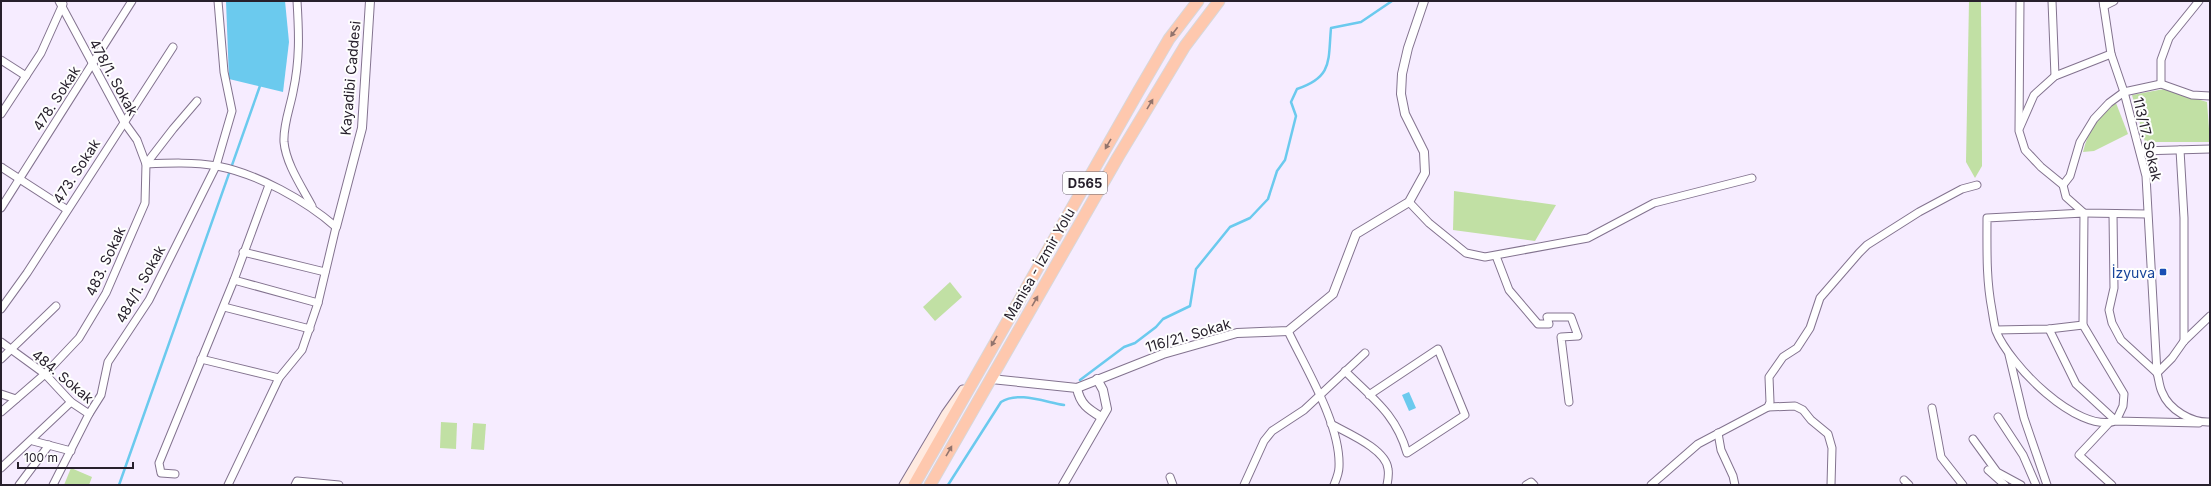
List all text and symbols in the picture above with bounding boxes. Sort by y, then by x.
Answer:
street label: Kayadibi Caddesi [337,20,363,136]
one-way arrow [1171,27,1179,37]
street label: 478/1. Sokak [86,36,142,118]
street label: 478. Sokak [29,62,83,134]
street label: 113/17. Sokak [2130,95,2166,183]
one-way arrow [1146,98,1153,110]
street label: 473. Sokak [49,135,103,207]
one-way arrow [1105,138,1112,150]
road number: D565 [1063,172,1107,194]
street label: Manisa - İzmir Yolu [1000,205,1078,323]
street label: 483. Sokak [82,223,129,298]
street label: 484/1. Sokak [112,242,168,326]
place label: İzyuva [2112,264,2155,281]
marker: İzyuva [2158,267,2168,277]
one-way arrow [1032,296,1039,307]
street label: 116/21. Sokak [1143,315,1233,355]
one-way arrow [991,336,998,347]
street label: 484. Sokak [29,345,97,407]
scale bar [18,444,133,470]
one-way arrow [946,445,953,457]
text: 100 m [24,450,58,465]

